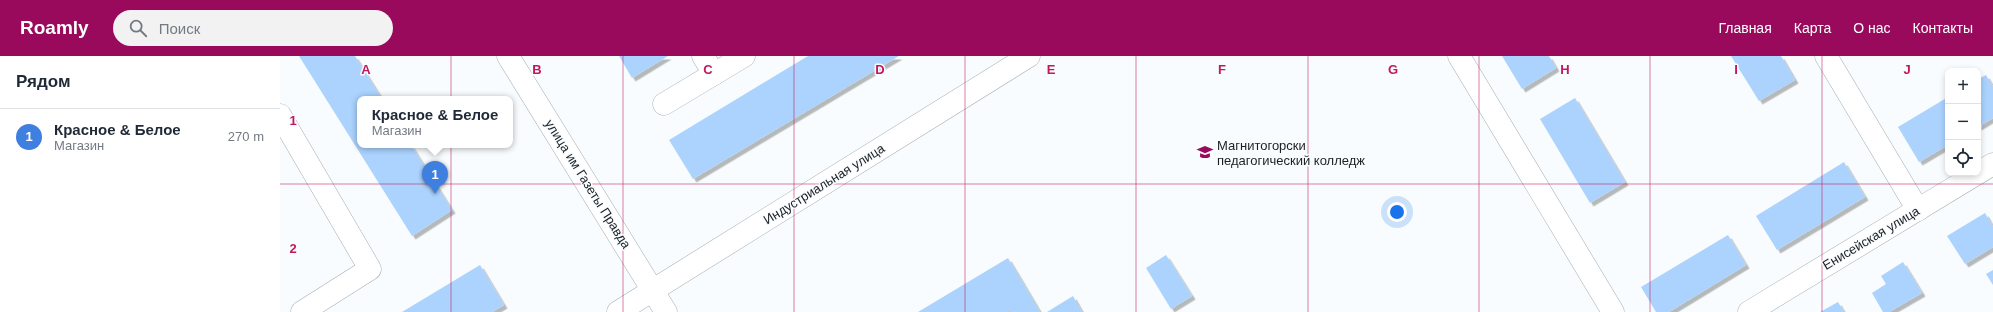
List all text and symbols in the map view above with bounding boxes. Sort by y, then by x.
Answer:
search box [113,10,393,46]
text: Roamly [20,17,89,38]
icon: search [127,17,149,39]
text: Поиск [159,20,200,37]
text: Главная [1718,20,1772,36]
text: Карта [1794,20,1831,36]
text: О нас [1853,20,1891,36]
text: Контакты [1913,20,1973,36]
text: A [361,62,371,77]
text: B [532,62,542,77]
text: C [703,62,713,77]
text: D [875,62,885,77]
text: E [1047,62,1056,77]
text: F [1218,62,1226,77]
text: G [1388,62,1398,77]
text: H [1560,62,1570,77]
text: I [1734,62,1738,77]
text: J [1903,62,1911,77]
map controls [1945,68,1981,176]
button: + [1945,68,1981,104]
text: Рядом [16,72,71,91]
popup [357,96,513,148]
button: − [1945,104,1981,140]
text: Красное & Белое [372,106,498,123]
text: 1 [289,113,297,128]
street label: улица им Газеты Правда [542,117,634,252]
text: Красное & Белое [54,121,181,138]
text: Магазин [372,123,422,138]
text: 1 [25,129,33,144]
text: 270 m [228,129,264,144]
text: Магазин [54,138,104,153]
place label: Магнитогорски педагогический колледж [1217,138,1365,168]
street label: Индустриальная улица [761,140,888,227]
button: locate [1945,140,1981,176]
school or university icon: Магнитогорски педагогический колледж [1196,143,1214,161]
pin: 1 [422,161,448,194]
your location [1387,202,1407,222]
street label: Енисейская улица [1820,203,1923,273]
text: 2 [289,241,297,256]

